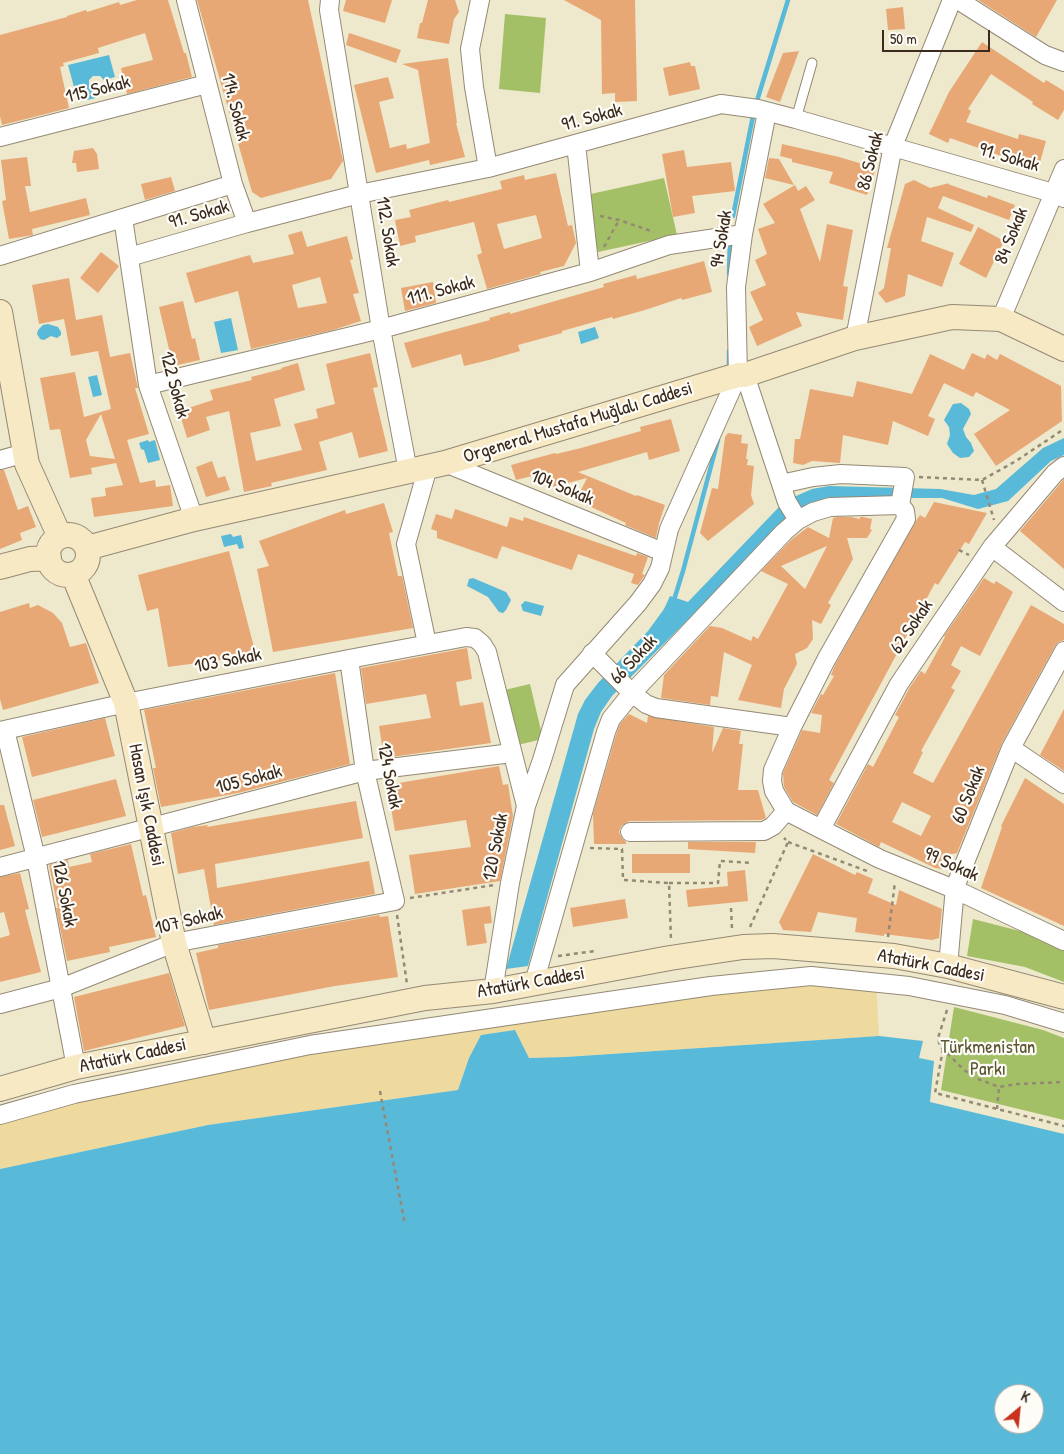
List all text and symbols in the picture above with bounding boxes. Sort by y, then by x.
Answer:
scale bar [884,20,992,52]
text: 50 m [890,28,917,49]
street label: 115 Sokak [63,71,133,109]
street label: 114. Sokak [216,71,254,143]
street label: 91. Sokak [559,99,625,137]
street label: 86 Sokak [853,129,889,193]
street label: 91. Sokak [976,139,1042,177]
street label: 112. Sokak [370,195,404,269]
street label: 91. Sokak [166,196,232,234]
street label: 84 Sokak [990,204,1034,268]
street label: 94 Sokak [706,209,738,269]
street label: 111. Sokak [405,271,477,311]
street label: 122 Sokak [154,349,194,421]
street label: Orgeneral Mustafa Muğlalı Caddesi [461,377,695,469]
street label: 104 Sokak [527,465,597,511]
street label: 62 Sokak [886,596,938,658]
street label: 66 Sokak [605,631,663,689]
street label: 103 Sokak [193,643,263,679]
street label: 124 Sokak [371,741,407,811]
street label: Hasan Işık Caddesi [123,742,169,868]
street label: 105 Sokak [213,760,285,800]
street label: 60 Sokak [947,763,991,827]
street label: 120 Sokak [478,811,514,883]
street label: 99 Sokak [920,843,982,887]
street label: 126 Sokak [46,859,82,929]
street label: 107 Sokak [153,902,225,940]
street label: Atatürk Caddesi [875,944,987,988]
street label: Atatürk Caddesi [475,962,587,1004]
street label: Atatürk Caddesi [77,1034,189,1078]
park label: Türkmenistan Parkı [941,1037,1035,1081]
north arrow [994,1384,1044,1434]
text: K [1018,1386,1033,1406]

